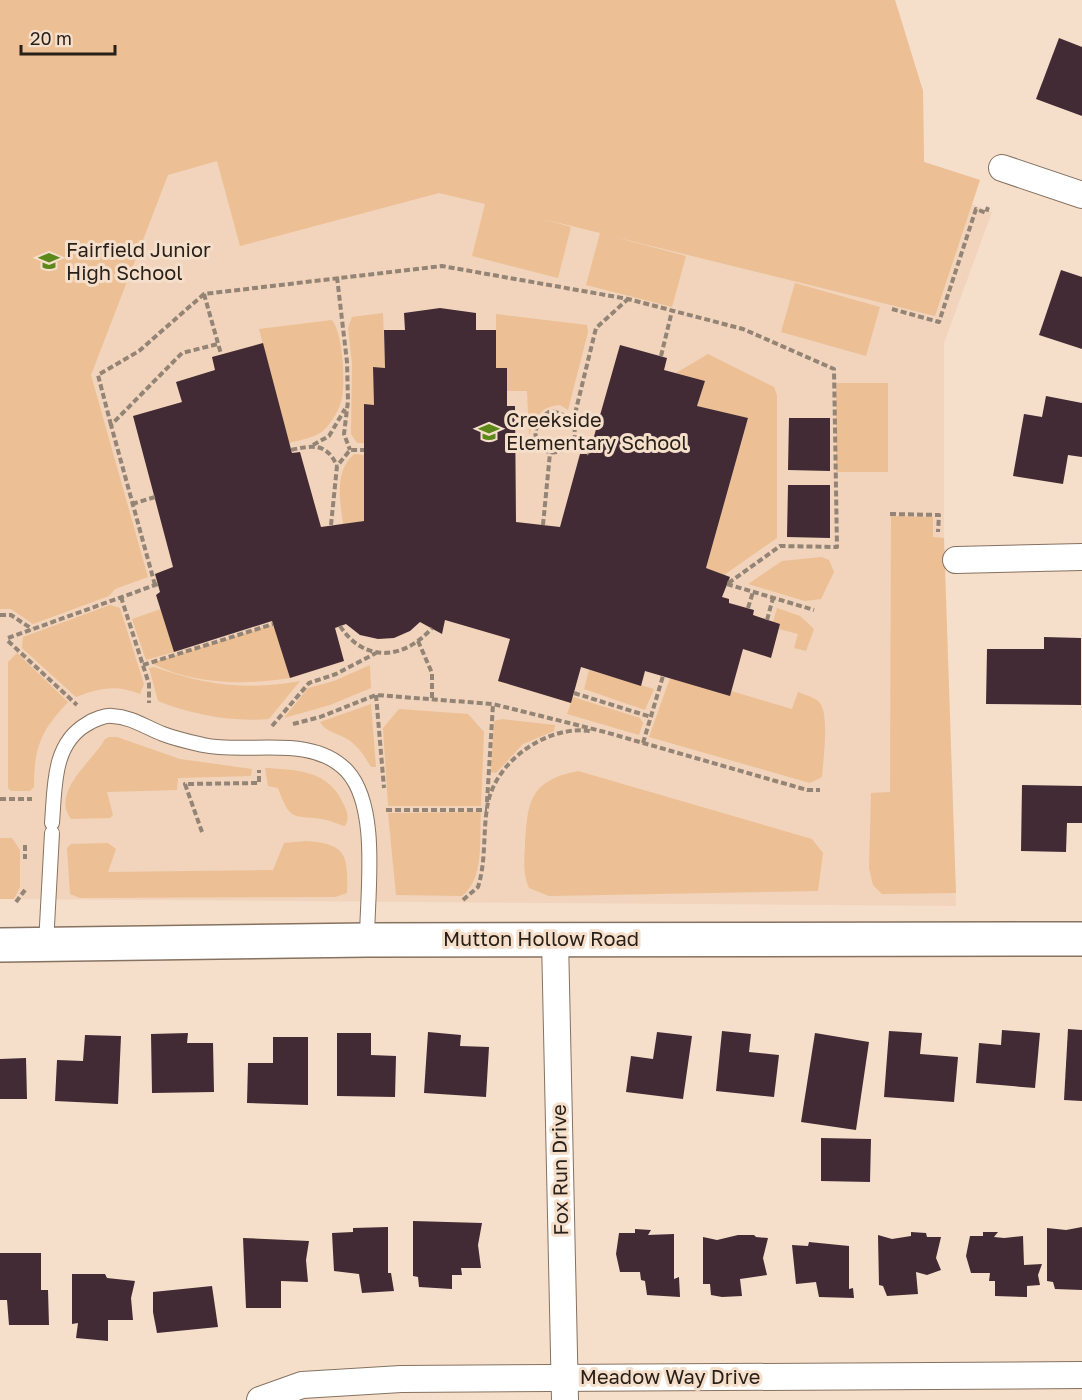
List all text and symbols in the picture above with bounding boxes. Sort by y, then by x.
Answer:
scale bar [21,18,116,56]
text: 20 m [30,27,72,49]
place label: Fairfield Junior High School [66,237,211,284]
school or university icon: Fairfield Junior High School [37,249,61,273]
place label: Creekside Elementary School [506,407,688,454]
school or university icon: Creekside Elementary School [477,420,501,444]
street label: Mutton Hollow Road [443,926,639,950]
street label: Fox Run Drive [546,1104,572,1236]
street label: Meadow Way Drive [580,1364,760,1388]

